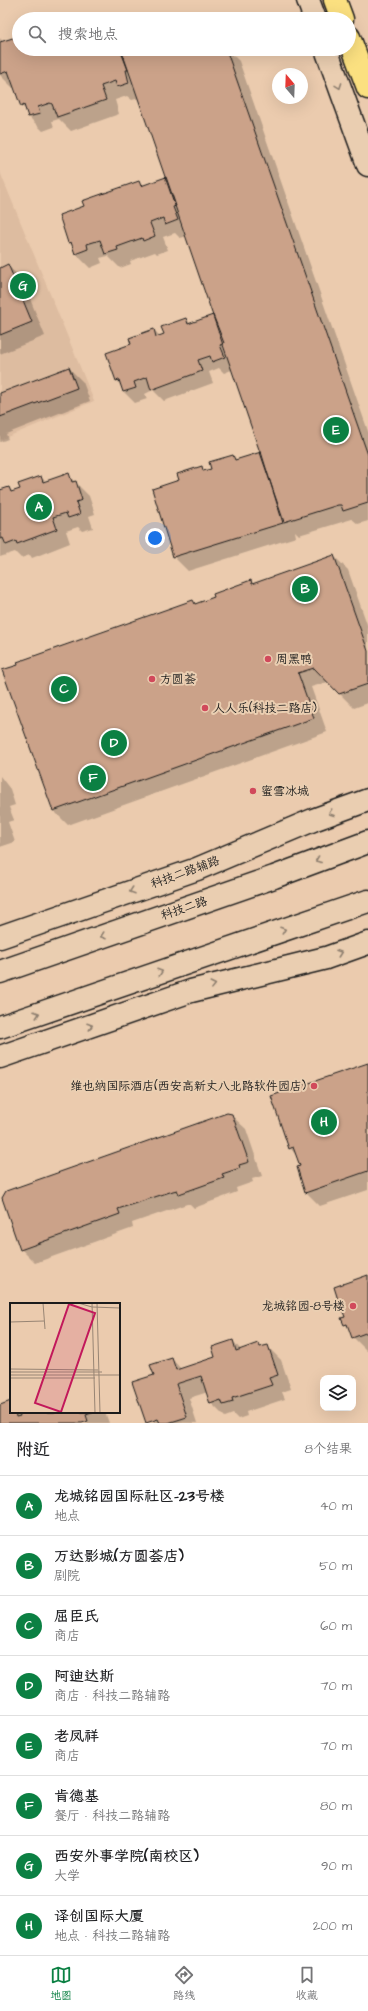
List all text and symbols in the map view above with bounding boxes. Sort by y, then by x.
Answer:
search box [12,12,356,56]
icon: search [26,23,48,45]
text: 搜索地点 [58,24,118,45]
north arrow [272,68,308,104]
one-way arrow [334,82,343,89]
pin: G [10,271,36,301]
pin: E [323,415,349,445]
pin: A [26,492,52,522]
your location [145,528,165,548]
pin: B [292,574,318,604]
place label: 周黑鸭 [276,651,312,668]
marker: 周黑鸭 [263,654,273,664]
place label: 方圆荟 [160,671,196,688]
pin: C [51,674,77,704]
marker: 方圆荟 [147,674,157,684]
place label: 人人乐(科技二路店) [213,700,317,717]
marker: 人人乐(科技二路店) [200,703,210,713]
pin: D [101,728,127,758]
pin: F [80,763,106,793]
place label: 蜜雪冰城 [261,783,309,800]
marker: 蜜雪冰城 [248,786,258,796]
one-way arrow [328,808,335,817]
street label: 科技二路辅路 [148,852,222,893]
one-way arrow [315,856,322,864]
one-way arrow [129,886,136,895]
street label: 科技二路 [159,893,210,924]
one-way arrow [279,926,286,935]
one-way arrow [100,931,107,940]
one-way arrow [336,950,343,958]
one-way arrow [156,968,163,977]
one-way arrow [210,982,216,990]
one-way arrow [33,1010,40,1019]
one-way arrow [86,1022,93,1031]
place label: 维也纳国际酒店(西安高新丈八北路软件园店) [70,1078,306,1095]
marker: 维也纳国际酒店(西安高新丈八北路软件园店) [309,1081,319,1091]
pin: H [311,1107,337,1137]
place label: 龙城铭园-8号楼 [261,1298,345,1315]
marker: 龙城铭园-8号楼 [348,1301,358,1311]
inset map [10,1303,120,1413]
map controls [320,1375,356,1411]
button: layers [320,1375,356,1411]
text: 附近 [16,1438,50,1462]
text: 8个结果 [305,1440,352,1458]
text: 龙城铭园国际社区-23号楼 [54,1486,225,1507]
text: A [25,1497,33,1515]
text: 40 m [320,1497,352,1515]
text: 地点 [54,1507,80,1525]
text: 万达影城(方圆荟店) [54,1546,184,1567]
text: B [24,1557,34,1575]
text: 50 m [319,1557,352,1575]
text: 剧院 [54,1567,80,1585]
text: 屈臣氏 [54,1606,99,1627]
text: C [24,1617,34,1635]
text: 60 m [320,1617,352,1635]
text: 商店 [54,1627,80,1645]
text: 阿迪达斯 [54,1666,114,1687]
text: D [25,1677,33,1695]
text: 70 m [320,1677,352,1695]
text: 商店 · 科技二路辅路 [54,1687,170,1705]
text: 老凤祥 [54,1726,99,1747]
text: E [25,1737,33,1755]
text: 70 m [320,1737,352,1755]
text: 商店 [54,1747,80,1765]
text: 肯德基 [54,1786,99,1807]
text: F [24,1797,34,1815]
text: 80 m [320,1797,352,1815]
text: 餐厅 · 科技二路辅路 [54,1807,170,1825]
text: 西安外事学院(南校区) [54,1846,199,1867]
text: G [24,1857,34,1875]
text: 90 m [321,1857,352,1875]
text: 大学 [54,1867,80,1885]
text: 译创国际大厦 [54,1906,144,1927]
text: H [25,1917,33,1935]
text: 200 m [313,1917,352,1935]
text: 地点 · 科技二路辅路 [54,1927,170,1945]
tab: 地图 [50,1964,72,2003]
tab: 路线 [173,1964,195,2003]
tab: 收藏 [296,1964,318,2003]

